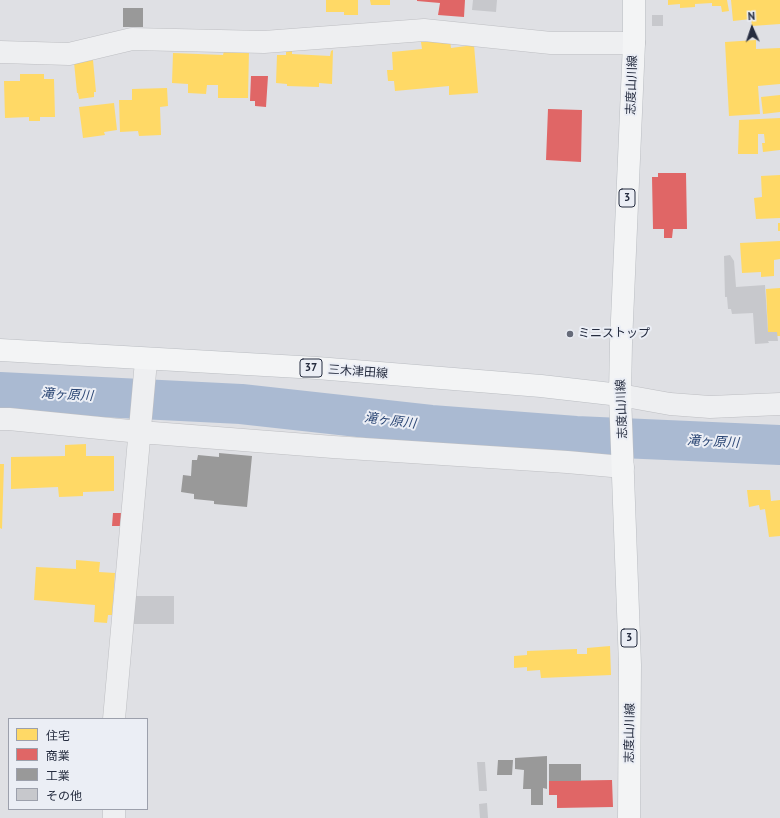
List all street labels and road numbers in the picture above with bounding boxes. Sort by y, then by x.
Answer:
street label: 志度山川線 [624,55,640,115]
road number: 3 [619,189,635,207]
road number: 37 [300,359,322,377]
street label: 三木津田線 [328,363,388,381]
street label: 志度山川線 [614,379,630,439]
road number: 3 [621,629,637,647]
street label: 志度山川線 [622,703,638,763]

